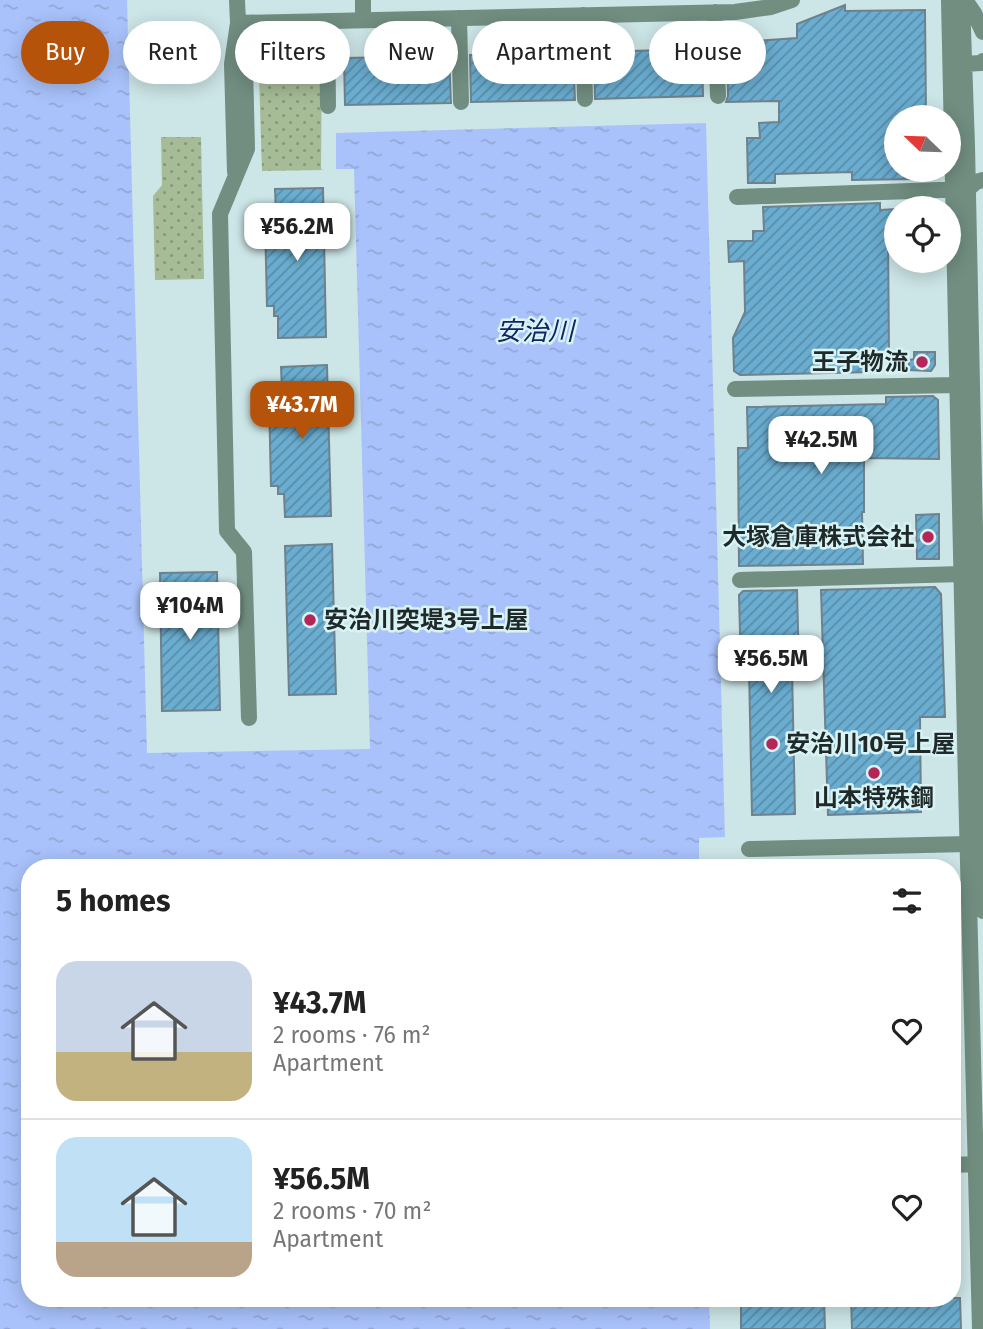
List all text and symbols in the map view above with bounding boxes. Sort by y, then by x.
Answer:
chip: Buy [21,21,109,84]
chip: Rent [123,21,221,84]
chip: Filters [235,21,350,84]
chip: New [364,21,458,84]
chip: Apartment [472,21,635,84]
chip: House [649,21,766,84]
north arrow [884,105,961,182]
map controls [884,105,961,273]
button: locate [884,196,961,273]
pin: ¥56.2M [240,204,354,263]
text: ¥56.2M [260,212,334,240]
water label: 安治川 [496,316,577,347]
place label: 王子物流 [812,348,908,376]
marker: 王子物流 [914,354,930,370]
pin: ¥43.7M [245,382,359,441]
text: ¥43.7M [266,390,338,418]
pin: ¥42.5M [764,416,878,476]
text: ¥42.5M [784,425,858,453]
place label: 大塚倉庫株式会社 [722,523,914,551]
marker: 大塚倉庫株式会社 [920,529,936,545]
pin: ¥104M [141,582,239,642]
text: ¥104M [156,591,224,619]
place label: 安治川突堤3号上屋 [324,606,528,634]
marker: 安治川突堤3号上屋 [302,612,318,628]
pin: ¥56.5M [714,636,828,695]
text: ¥56.5M [734,644,808,672]
place label: 安治川10号上屋 [786,730,955,758]
marker: 安治川10号上屋 [764,736,780,752]
marker: 山本特殊鋼 [866,765,882,781]
place label: 山本特殊鋼 [814,784,934,812]
icon: filters [888,882,926,920]
text: 5 homes [56,883,170,919]
text: ¥43.7M [273,985,366,1021]
icon: home [112,989,196,1073]
icon: heart [888,1012,926,1050]
text: 2 rooms · 76 m² [273,1021,431,1049]
text: Apartment [273,1049,383,1077]
text: ¥56.5M [273,1161,370,1197]
icon: home [112,1165,196,1249]
icon: heart [888,1188,926,1226]
text: 2 rooms · 70 m² [273,1197,431,1225]
text: Apartment [273,1225,383,1253]

